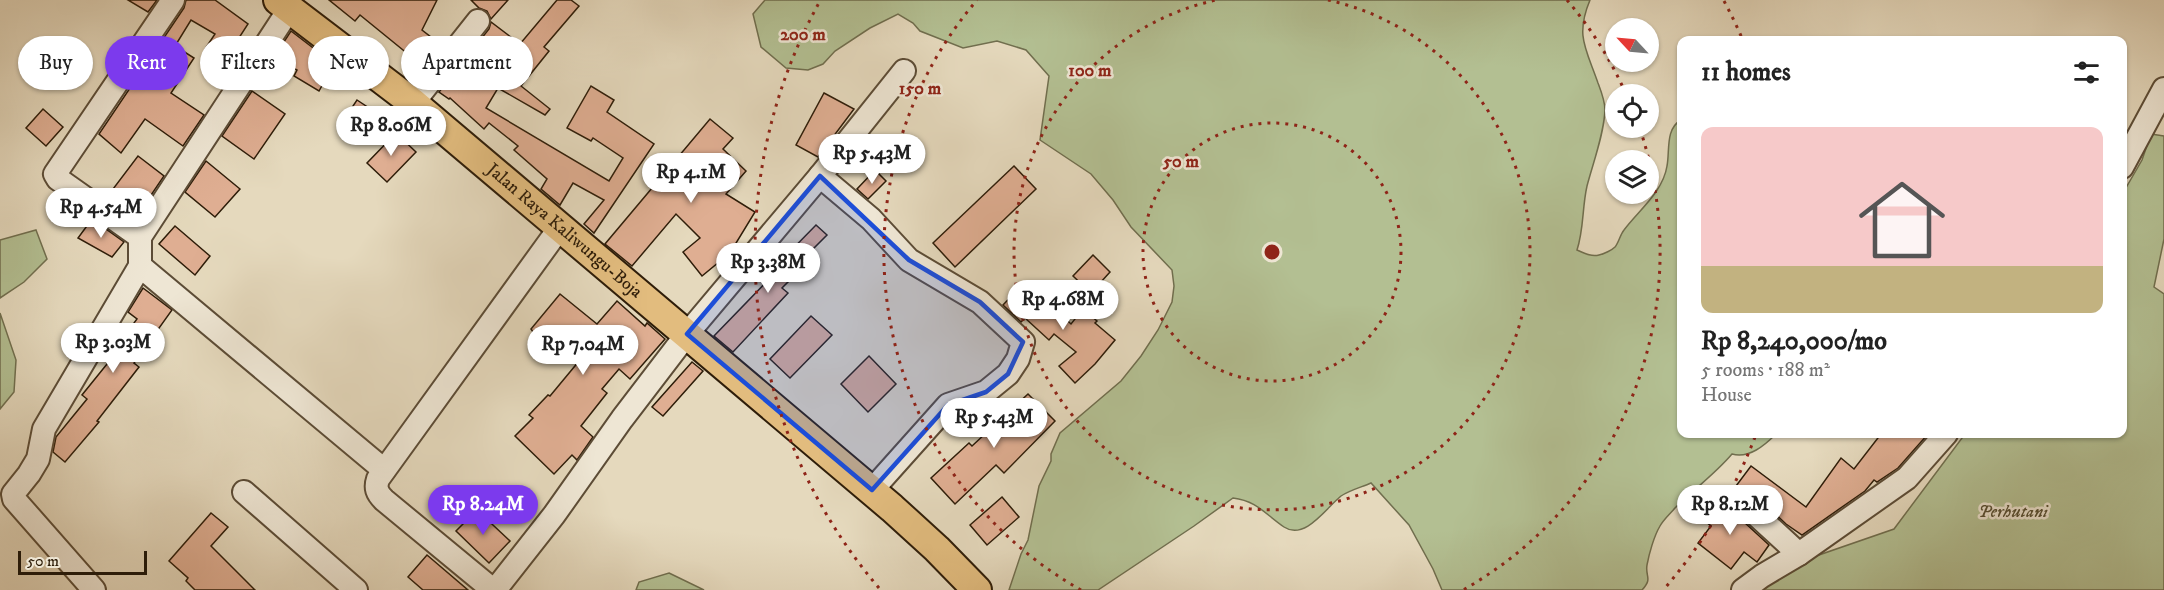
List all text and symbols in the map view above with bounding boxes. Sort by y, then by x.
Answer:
north arrow [1605,18,1659,72]
map controls [1605,18,1659,204]
text: 200 m [780,24,826,46]
chip: Buy [18,36,93,90]
chip: Rent [105,36,188,90]
chip: Filters [200,36,296,90]
chip: New [308,36,389,90]
chip: Apartment [401,36,533,90]
text: 11 homes [1701,56,1791,89]
icon: filters [2070,56,2103,89]
text: 100 m [1068,60,1112,82]
text: 150 m [899,78,942,100]
button: locate [1605,84,1659,138]
pin: Rp 8.06M [329,106,453,157]
text: Rp 8.06M [350,113,432,138]
pin: Rp 5.43M [810,134,934,185]
text: Rp 5.43M [832,141,912,166]
button: layers [1605,150,1659,204]
text: 50 m [1162,151,1199,173]
pin: Rp 4.1M [636,153,746,204]
street label: Jalan Raya Kaliwungu-Boja [480,158,647,303]
text: Rp 4.1M [656,160,726,185]
icon: home [1848,166,1956,274]
pin: Rp 4.54M [39,188,163,239]
text: Rp 4.54M [60,195,142,220]
centre of rings [1262,242,1282,262]
pin: Rp 3.38M [706,243,830,294]
text: Rp 3.38M [730,250,806,275]
pin: Rp 4.68M [1001,280,1125,331]
text: Rp 4.68M [1021,287,1105,312]
pin: Rp 3.03M [51,323,175,374]
pin: Rp 7.04M [521,325,645,376]
text: Rp 8,240,000/mo [1701,325,1887,358]
text: Rp 3.03M [75,330,151,355]
text: Rp 7.04M [541,332,625,357]
text: 5 rooms · 188 m² [1701,358,1830,383]
text: House [1701,383,1752,408]
pin: Rp 5.43M [932,398,1056,449]
text: Rp 5.43M [954,405,1034,430]
pin: Rp 8.24M [421,485,545,536]
pin: Rp 8.12M [1668,485,1792,536]
text: Rp 8.24M [442,492,524,517]
text: Rp 8.12M [1691,492,1769,517]
park label: Perhutani [1978,501,2049,523]
scale bar [18,548,147,576]
text: 50 m [27,551,59,571]

